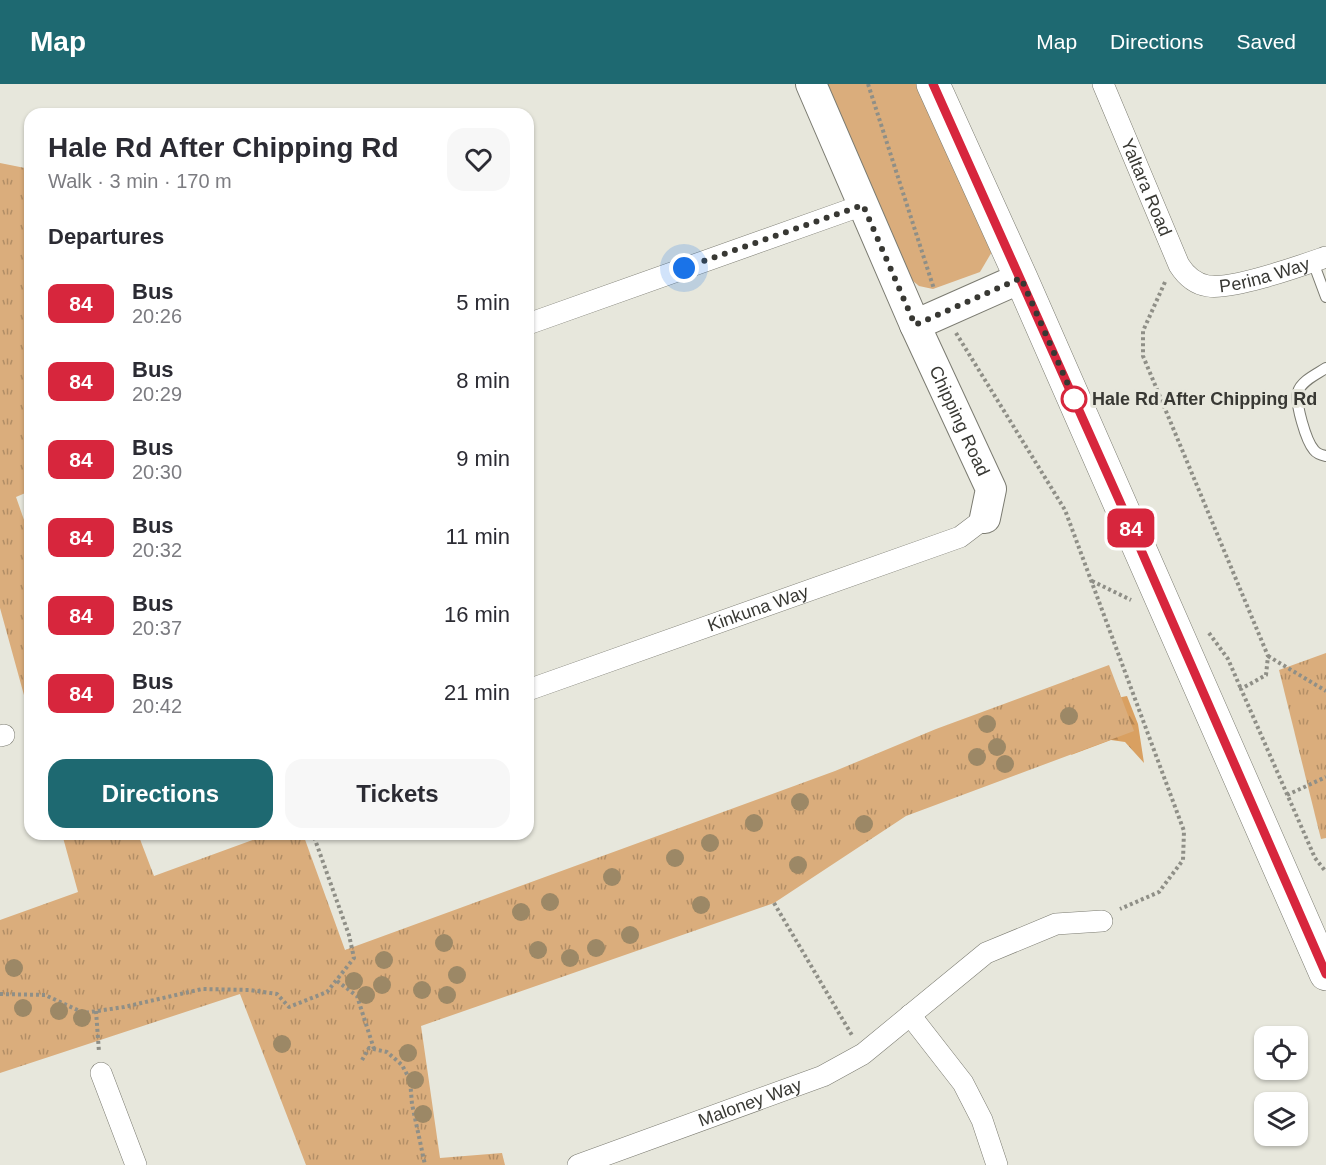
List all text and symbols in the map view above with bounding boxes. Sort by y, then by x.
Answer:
text: Map [30,26,86,57]
text: Map [1036,30,1077,53]
text: Directions [1110,30,1203,53]
text: Saved [1236,30,1296,53]
button: heart [447,128,510,191]
text: Hale Rd After Chipping Rd [48,132,399,163]
street label: Yaltara Road [1117,136,1176,239]
text: Walk · 3 min · 170 m [48,170,232,192]
text: Departures [48,224,164,249]
your location [669,253,699,283]
street label: Perina Way [1218,253,1312,296]
text: Bus [132,279,174,304]
text: 5 min [456,290,510,315]
text: 84 [69,292,93,315]
text: 20:26 [132,305,182,327]
text: Bus [132,357,174,382]
street label: Chipping Road [925,362,993,479]
text: 8 min [456,368,510,393]
text: 84 [69,370,93,393]
text: 20:29 [132,383,182,405]
marker: Hale Rd After Chipping Rd [1061,386,1087,412]
place label: Hale Rd After Chipping Rd [1092,389,1317,409]
text: Bus [132,435,174,460]
text: 9 min [456,446,510,471]
text: 84 [69,448,93,471]
text: 20:30 [132,461,182,483]
line badge: 84 [1104,508,1158,548]
text: Bus [132,513,174,538]
text: 84 [1119,517,1143,540]
text: 11 min [446,524,510,549]
text: 84 [69,526,93,549]
text: 20:32 [132,539,182,561]
street label: Kinkuna Way [705,582,811,636]
text: Bus [132,591,174,616]
text: 16 min [444,602,510,627]
text: 84 [69,604,93,627]
text: 20:37 [132,617,182,639]
text: Bus [132,669,174,694]
text: 21 min [444,680,510,705]
text: 84 [69,682,93,705]
text: 20:42 [132,695,182,717]
button: Directions [48,759,273,828]
button: Tickets [285,759,510,828]
map controls [1254,1026,1308,1146]
button: locate [1254,1026,1308,1080]
street label: Maloney Way [696,1075,804,1130]
button: layers [1254,1092,1308,1146]

